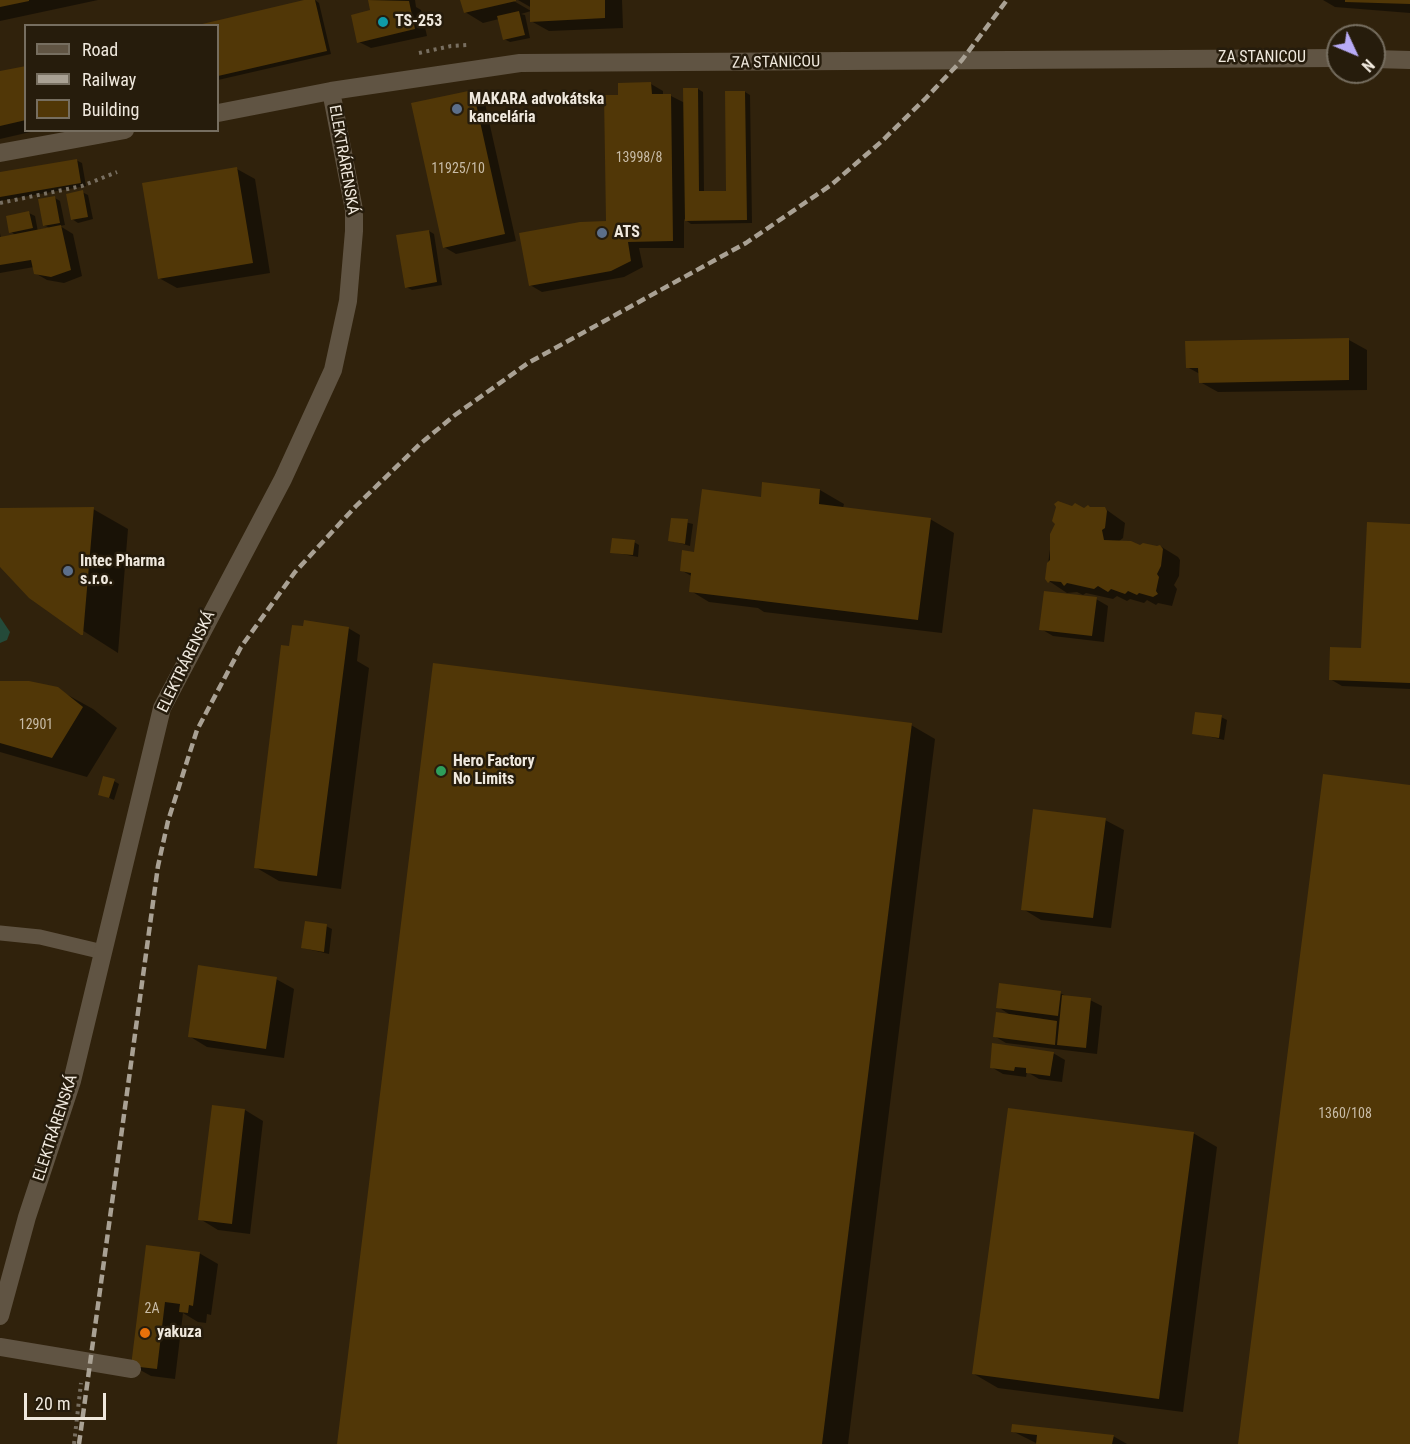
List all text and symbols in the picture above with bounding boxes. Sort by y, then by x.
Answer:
place label: TS-253 [395,12,442,32]
marker: TS-253 [376,15,390,29]
legend [24,24,219,132]
north arrow [1326,24,1386,84]
text: Road [82,39,118,60]
street label: ZA STANICOU [1218,48,1306,68]
street label: ZA STANICOU [732,53,820,73]
text: N [1358,55,1378,76]
text: Railway [82,69,136,90]
place label: MAKARA advokátska kancelária [469,90,604,128]
text: Building [82,99,139,120]
marker: MAKARA advokátska kancelária [450,102,464,116]
street label: ELEKTRÁRENSKÁ [324,104,362,216]
house number: 13998/8 [616,150,662,166]
house number: 11925/10 [431,161,485,177]
place label: ATS [614,223,640,243]
marker: ATS [595,226,609,240]
place label: Intec Pharma s.r.o. [80,552,165,590]
marker: Intec Pharma s.r.o. [61,564,75,578]
street label: ELEKTRÁRENSKÁ [154,608,220,716]
house number: 12901 [19,717,53,733]
place label: Hero Factory No Limits [453,752,535,790]
marker: Hero Factory No Limits [434,764,448,778]
street label: ELEKTRÁRENSKÁ [30,1072,82,1184]
house number: 1360/108 [1318,1106,1372,1122]
house number: 2A [145,1301,159,1317]
place label: yakuza [157,1323,202,1343]
marker: yakuza [138,1326,152,1340]
scale bar [27,1381,110,1419]
text: 20 m [35,1393,70,1414]

